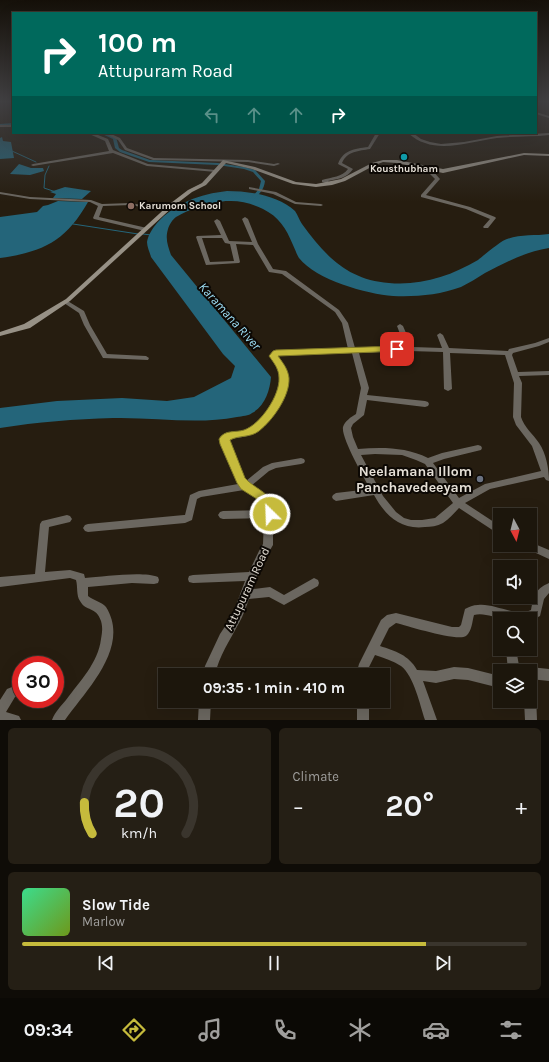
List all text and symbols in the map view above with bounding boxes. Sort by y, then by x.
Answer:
text: 100 m [98,26,177,59]
icon: right [32,28,84,80]
text: Attupuram Road [98,60,233,82]
icon: left [201,104,223,126]
icon: ahead [243,104,265,126]
icon: ahead [285,104,307,126]
icon: right [327,104,349,126]
marker: Kousthubham [399,152,409,162]
place label: Kousthubham [370,163,438,175]
place label: Karumom School [139,200,221,212]
marker: Karumom School [126,201,136,211]
water label: Karamana River [196,279,265,353]
pin [380,332,414,366]
icon: arrive [386,338,408,360]
place label: Neelamana Illom Panchavedeeyam [356,463,472,496]
marker: Neelamana Illom Panchavedeeyam [475,474,485,484]
position arrow [249,493,291,535]
north arrow [493,508,537,552]
map controls [493,508,537,708]
street label: Attupuram Road [222,545,272,633]
button: sound [493,560,537,604]
button: search [493,612,537,656]
speed limit sign: 30 [12,656,64,708]
button: layers [493,664,537,708]
text: 09:35 · 1 min · 410 m [203,679,345,697]
text: Climate [293,769,339,784]
text: 20 [114,779,165,827]
text: 20° [385,788,434,824]
text: − [293,794,304,820]
text: + [515,794,527,820]
text: km/h [121,825,157,842]
text: Slow Tide [82,896,150,914]
text: Marlow [82,914,125,929]
icon: previous [95,952,117,974]
icon: pause [263,952,285,974]
icon: next [432,952,454,974]
icon: directions [120,1016,148,1044]
icon: music [196,1016,224,1044]
icon: phone [271,1016,299,1044]
icon: climate [346,1016,374,1044]
icon: car [422,1016,450,1044]
icon: filters [497,1016,525,1044]
text: 09:34 [24,1019,73,1041]

